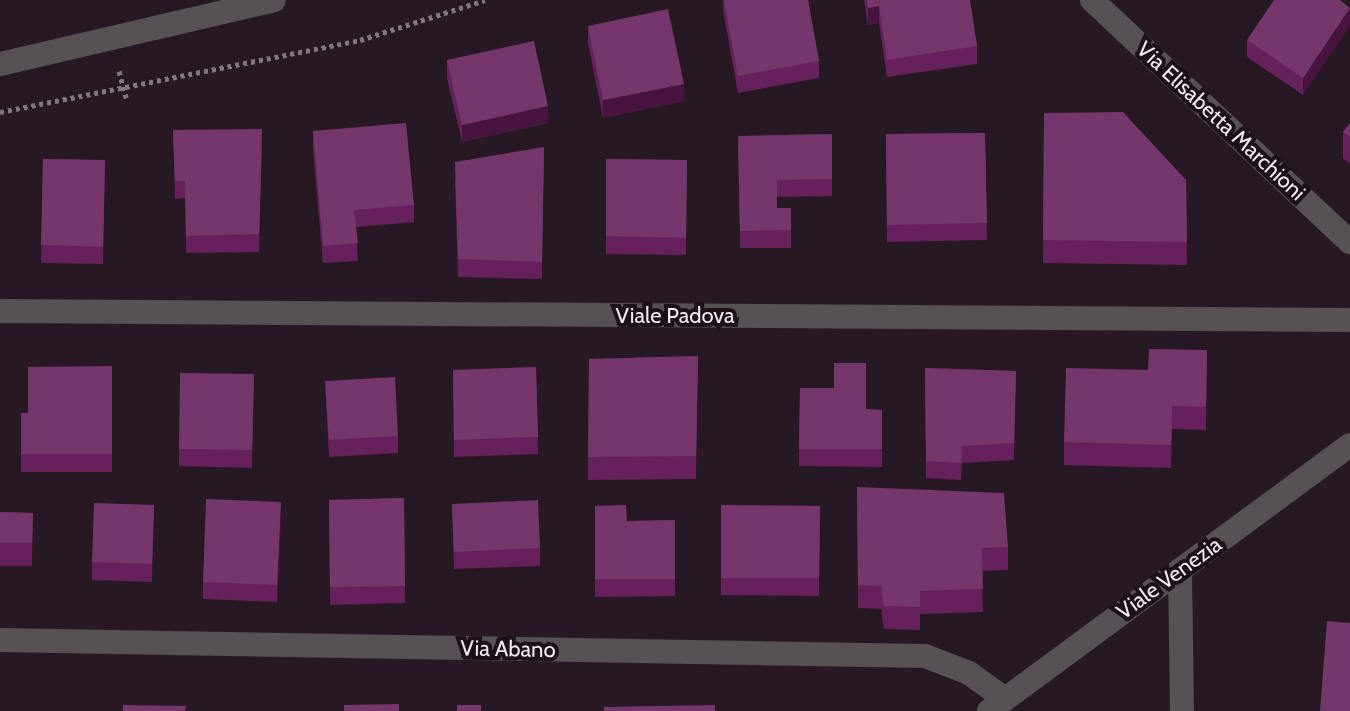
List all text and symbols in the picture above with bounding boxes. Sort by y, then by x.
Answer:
street label: Via Elisabetta Marchioni [1131,36,1311,206]
street label: Viale Padova [615,303,735,329]
street label: Viale Venezia [1111,531,1227,625]
street label: Via Abano [460,635,556,663]

